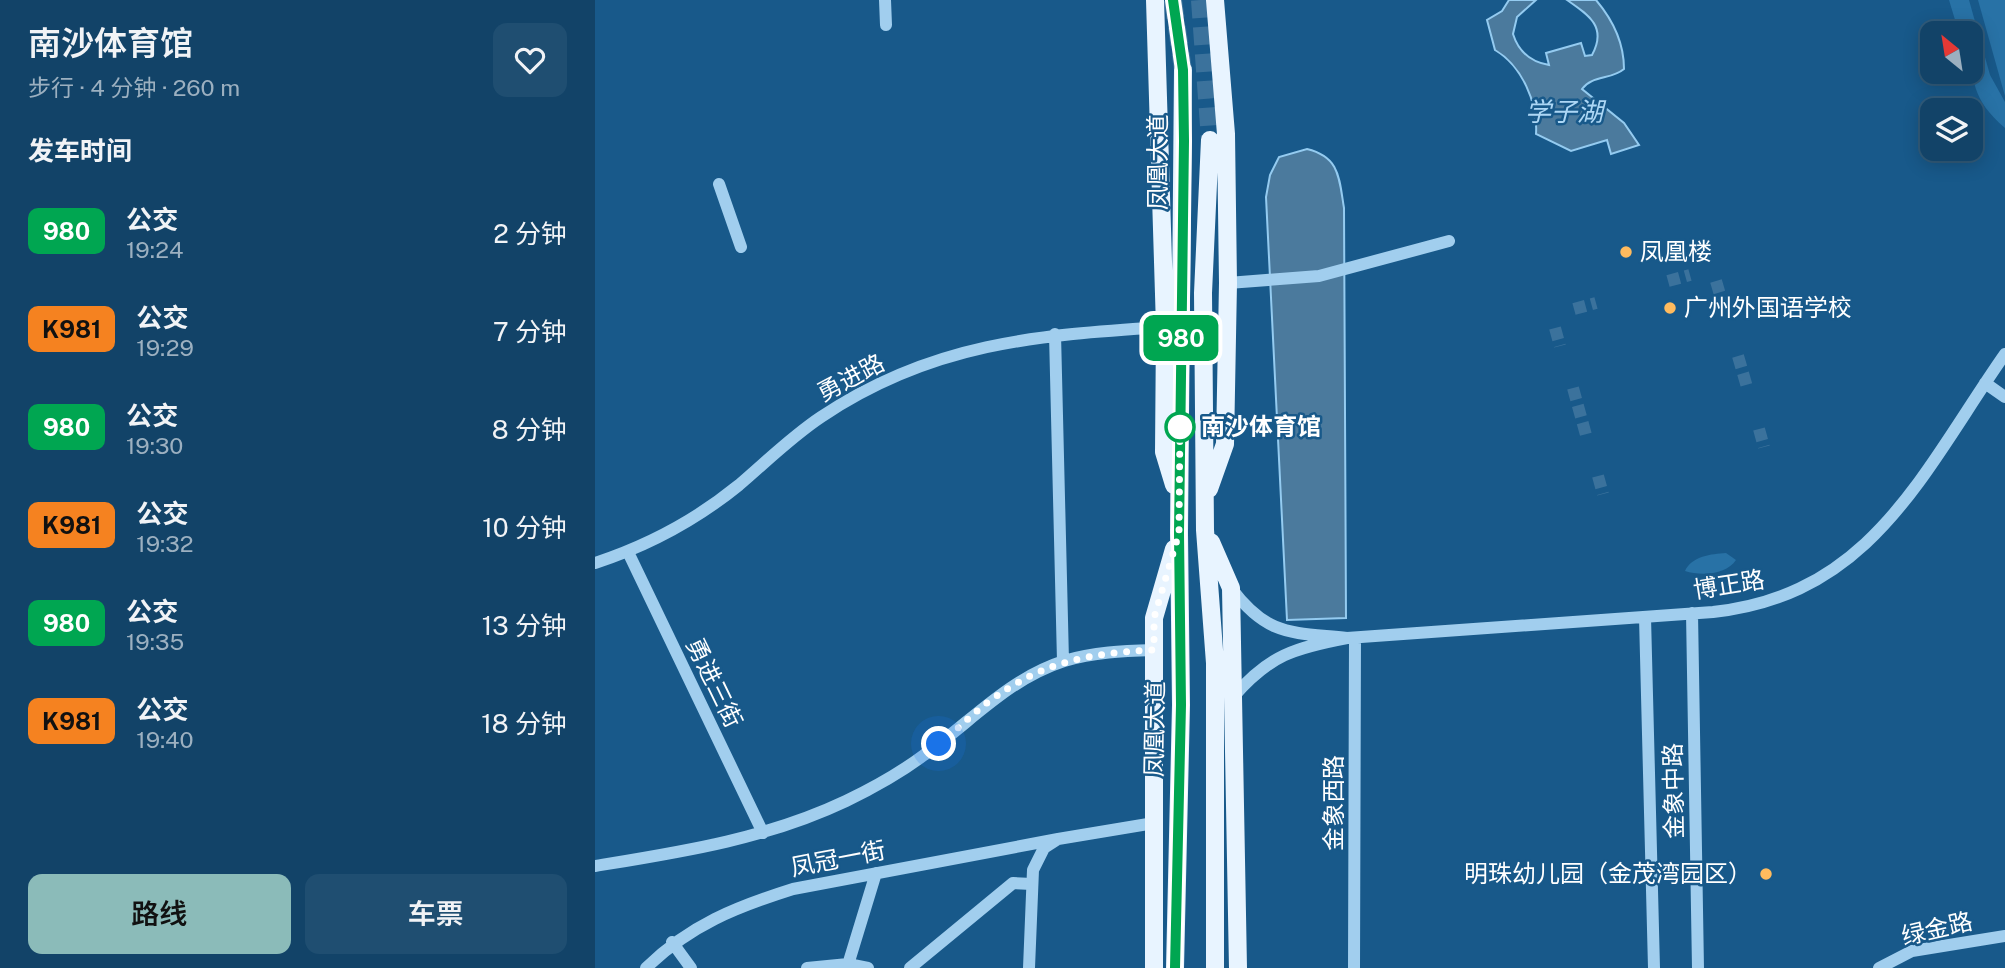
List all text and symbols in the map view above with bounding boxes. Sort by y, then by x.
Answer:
north arrow [1920,21,1983,84]
map controls [1920,21,1983,161]
button: heart [493,23,567,97]
text: 南沙体育馆 [28,24,193,62]
text: 步行 · 4 分钟 · 260 m [28,74,240,101]
water label: 学子湖 [1525,96,1607,127]
button: layers [1920,98,1983,161]
street label: 凤凰大道 [1143,114,1171,210]
text: 发车时间 [28,135,132,166]
text: 公交 [126,204,178,235]
text: 980 [43,217,90,245]
text: 2 分钟 [493,218,567,249]
text: 19:24 [126,236,184,263]
place label: 凤凰楼 [1640,237,1712,265]
marker: 凤凰楼 [1618,244,1634,260]
place label: 广州外国语学校 [1684,293,1852,321]
marker: 广州外国语学校 [1662,300,1678,316]
text: 公交 [136,302,188,333]
text: K981 [42,315,101,343]
line badge: 980 [1141,315,1221,361]
text: 7 分钟 [493,316,567,347]
text: 980 [1157,324,1205,352]
text: 19:29 [136,334,194,361]
street label: 勇进路 [812,348,889,406]
text: 公交 [126,400,178,431]
marker: 南沙体育馆 [1165,412,1195,442]
place label: 南沙体育馆 [1201,412,1321,440]
text: 980 [43,413,90,441]
text: 8 分钟 [492,414,567,445]
text: 19:30 [126,432,183,459]
text: 公交 [136,498,188,529]
text: K981 [42,511,101,539]
text: 10 分钟 [482,512,567,543]
text: 19:32 [136,530,193,557]
street label: 博正路 [1691,565,1767,603]
text: 公交 [126,596,178,627]
text: 980 [43,609,90,637]
text: 13 分钟 [482,610,567,641]
text: 19:35 [126,628,184,655]
street label: 勇进三街 [681,633,749,732]
street label: 凤凰大道 [1139,681,1169,777]
text: 公交 [136,694,188,725]
text: K981 [42,707,101,735]
text: 18 分钟 [481,708,567,739]
text: 19:40 [136,726,194,753]
your location [921,726,956,761]
street label: 金象中路 [1658,743,1688,839]
street label: 金象西路 [1319,755,1347,851]
street label: 凤冠一街 [788,835,888,881]
place label: 明珠幼儿园（金茂湾园区） [1464,859,1752,887]
marker: 明珠幼儿园（金茂湾园区） [1758,866,1774,882]
button: 路线 [28,874,291,954]
button: 车票 [305,874,567,954]
street label: 绿金路 [1899,906,1975,950]

